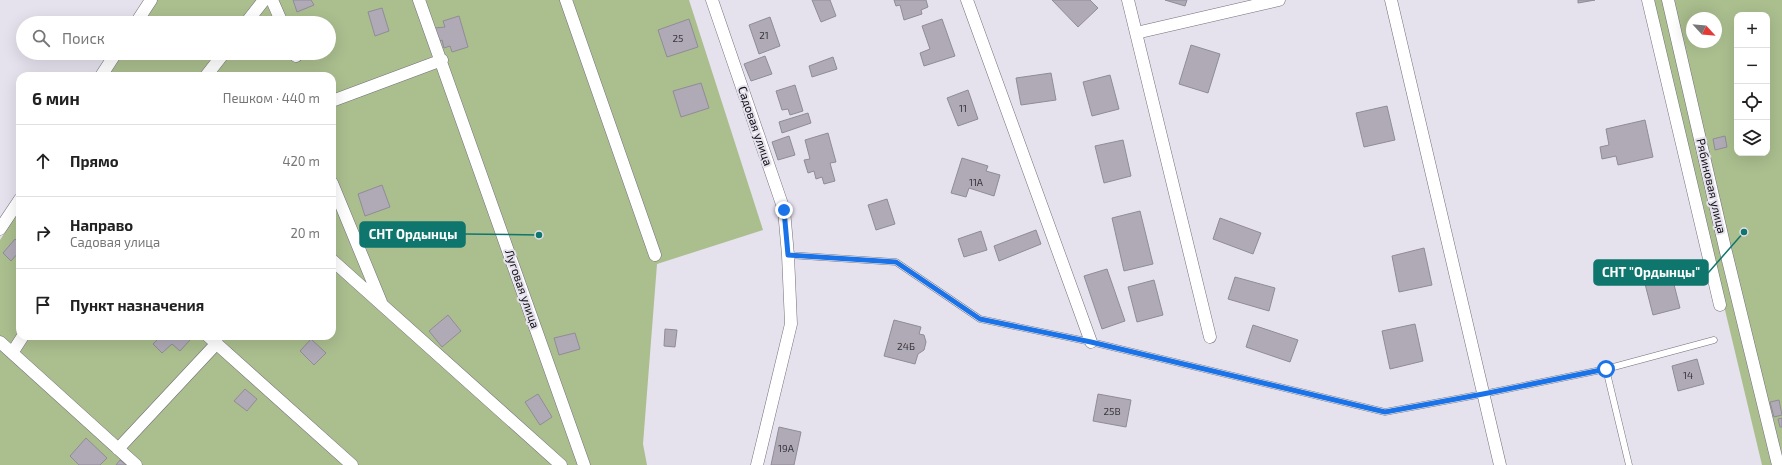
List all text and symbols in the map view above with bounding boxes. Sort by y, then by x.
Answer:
north arrow [1686,12,1722,48]
map controls [1734,12,1770,156]
button: + [1734,12,1770,48]
search box [16,16,336,60]
icon: search [30,27,52,49]
text: Поиск [62,29,105,47]
house number: 21 [759,29,769,41]
house number: 25 [673,32,683,44]
button: − [1734,48,1770,84]
street label: Садовая улица [735,84,776,168]
button: locate [1734,84,1770,120]
text: 6 мин [32,88,80,108]
text: Пешком · 440 m [223,90,320,106]
house number: 11 [959,102,967,114]
button: layers [1734,120,1770,156]
street label: Рябиновая улица [1693,137,1730,235]
icon: ahead [32,150,54,172]
text: Прямо [70,152,119,170]
text: 420 m [283,153,320,169]
house number: 11А [969,176,984,188]
route end [775,201,793,219]
text: Направо [70,216,133,234]
icon: right [32,222,54,244]
callout: СНТ Ордынцы [360,222,465,247]
text: 20 m [291,225,320,241]
text: СНТ Ордынцы [369,226,457,242]
text: Садовая улица [70,234,160,250]
street label: Луговая улица [502,247,543,330]
callout: СНТ "Ордынцы" [1594,260,1708,285]
text: СНТ "Ордынцы" [1602,264,1700,280]
icon: arrive [32,294,54,316]
text: Пункт назначения [70,296,204,314]
house number: 24Б [897,340,915,352]
route start [1597,360,1615,378]
house number: 14 [1683,369,1693,381]
house number: 25В [1103,405,1121,417]
house number: 19А [778,442,795,454]

